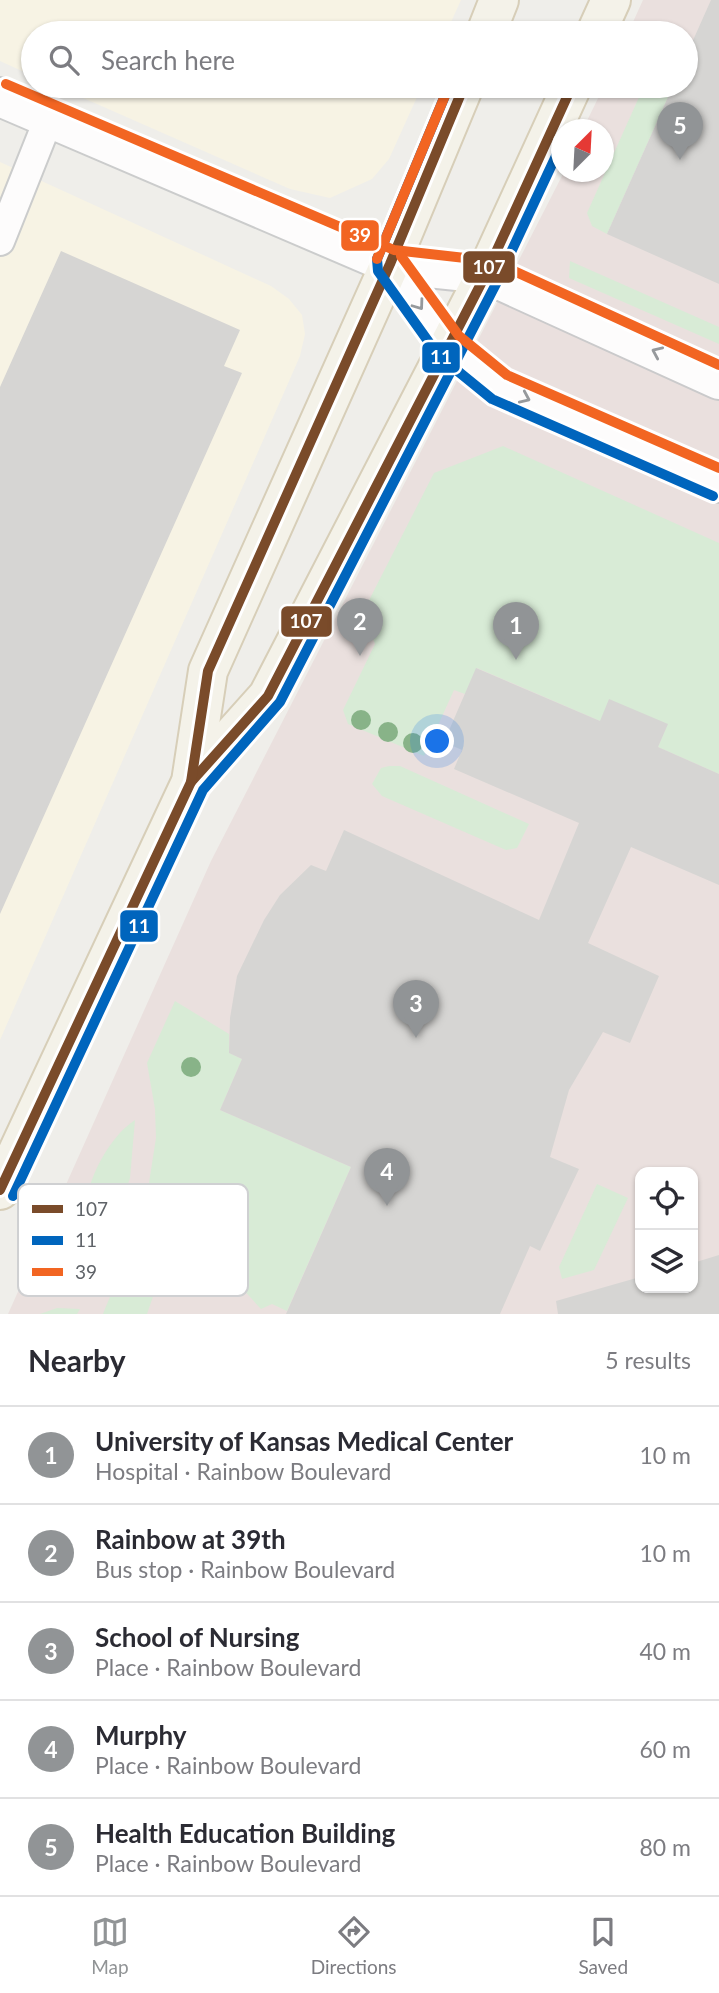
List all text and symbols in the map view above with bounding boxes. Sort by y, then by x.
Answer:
search box [21,21,698,98]
icon: search [45,41,83,79]
text: Search here [101,44,235,76]
pin: 5 [657,102,703,160]
north arrow [551,119,614,182]
line badge: 39 [340,219,380,252]
text: 39 [349,223,371,246]
line badge: 107 [462,250,516,284]
text: 107 [472,255,506,278]
one-way arrow [411,297,423,310]
line badge: 11 [421,341,461,374]
text: 11 [430,345,452,368]
one-way arrow [652,346,664,360]
one-way arrow [518,390,530,404]
pin: 2 [337,598,383,656]
pin: 1 [493,602,539,660]
line badge: 107 [280,605,333,638]
text: 107 [289,609,323,632]
your location [420,724,454,758]
line badge: 11 [119,909,159,943]
text: 11 [128,914,150,937]
pin: 3 [393,980,439,1038]
pin: 4 [364,1148,410,1206]
map controls [635,1167,698,1293]
button: locate [635,1167,698,1230]
legend [18,1184,248,1296]
text: 107 [75,1197,108,1220]
text: 11 [75,1228,97,1251]
button: layers [635,1230,698,1293]
text: 39 [75,1260,97,1283]
text: Nearby [28,1342,126,1378]
text: 5 results [605,1346,691,1374]
text: University of Kansas Medical Center [95,1425,513,1457]
text: 1 [44,1441,58,1469]
text: 10 m [640,1441,691,1469]
text: Hospital · Rainbow Boulevard [95,1457,391,1485]
text: Rainbow at 39th [95,1523,286,1555]
text: 2 [44,1539,58,1567]
text: 10 m [640,1539,691,1567]
text: Bus stop · Rainbow Boulevard [95,1555,395,1583]
text: School of Nursing [95,1621,299,1653]
text: 3 [44,1637,58,1665]
text: 40 m [640,1637,691,1665]
text: Place · Rainbow Boulevard [95,1653,361,1681]
text: Murphy [95,1719,186,1751]
text: 4 [44,1735,58,1763]
text: 60 m [640,1735,691,1763]
text: Place · Rainbow Boulevard [95,1751,361,1779]
text: Health Education Building [95,1817,395,1849]
text: 5 [44,1833,58,1861]
text: 80 m [640,1833,691,1861]
text: Place · Rainbow Boulevard [95,1849,361,1877]
tab: Map [91,1913,129,1978]
tab: Directions [311,1913,397,1978]
tab: Saved [578,1913,628,1978]

